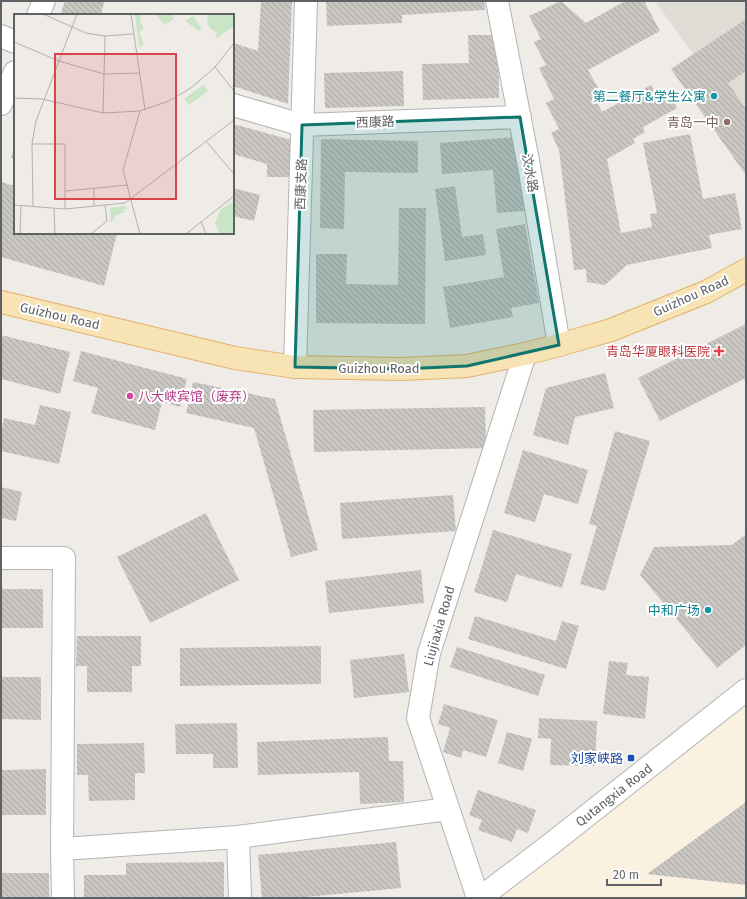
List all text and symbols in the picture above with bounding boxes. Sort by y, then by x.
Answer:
inset map [14,14,234,234]
place label: 第二餐厅&学生公寓 [593,89,706,104]
marker: 第二餐厅&学生公寓 [709,91,719,101]
street label: 西康路 [355,114,395,130]
place label: 青岛一中 [667,115,719,130]
marker: 青岛一中 [722,117,732,127]
street label: 汶水路 [519,152,541,194]
street label: 西康支路 [293,158,309,210]
street label: Guizhou Road [651,273,731,319]
street label: Guizhou Road [19,300,101,332]
place label: 青岛华厦眼科医院 [606,344,710,359]
marker: 青岛华厦眼科医院 [713,345,725,357]
street label: Guizhou Road [338,361,420,376]
place label: 八大峡宾馆（废弃） [138,389,255,404]
marker: 八大峡宾馆（废弃） [125,391,135,401]
street label: Liujiaxia Road [420,584,458,668]
place label: 中和广场 [648,603,700,618]
marker: 中和广场 [703,605,713,615]
place label: 刘家峡路 [571,751,623,766]
marker: 刘家峡路 [626,753,636,763]
street label: Qutangxia Road [573,760,655,830]
scale bar [607,861,661,887]
text: 20 m [613,868,639,882]

